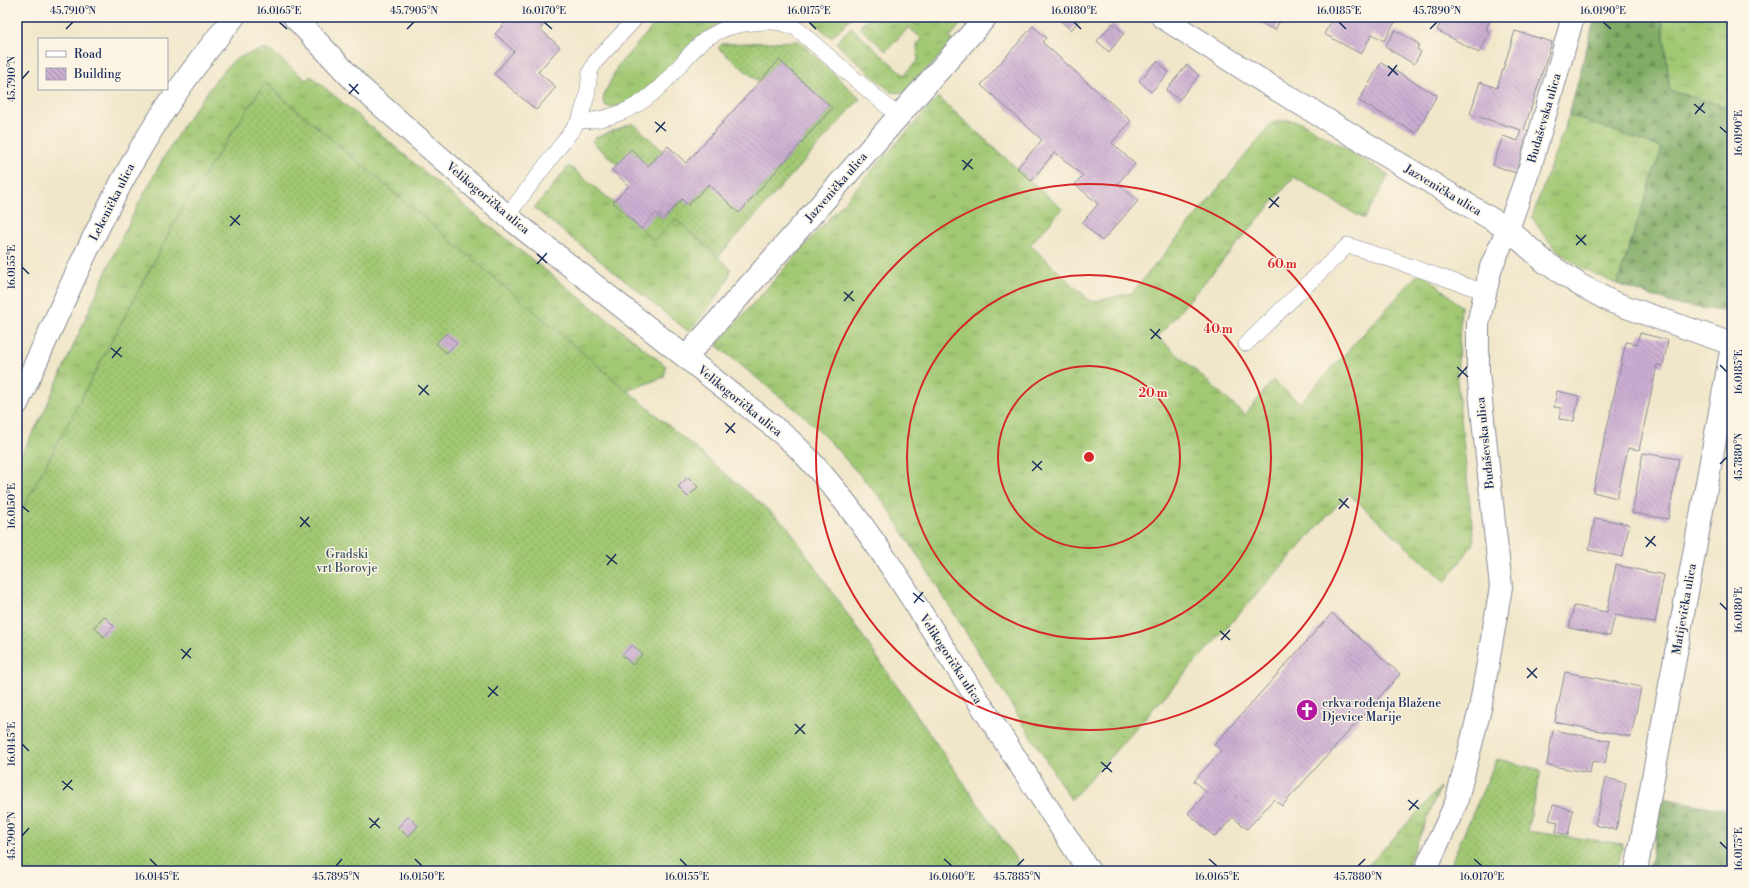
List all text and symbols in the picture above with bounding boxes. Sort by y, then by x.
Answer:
text: 45.7910°N [50,5,97,17]
text: 16.0165°E [257,5,301,17]
text: 45.7905°N [390,5,438,17]
text: 16.0170°E [522,5,566,17]
text: 16.0175°E [787,5,831,17]
text: 16.0180°E [1051,5,1097,17]
text: 16.0185°E [1317,5,1362,17]
text: 45.7890°N [1413,5,1462,17]
text: 16.0190°E [1580,5,1626,17]
legend [38,38,168,90]
text: Road [74,47,102,62]
text: 45.7910°N [6,55,18,102]
text: Building [73,67,122,82]
street label: Budaševska ulica [1524,71,1565,166]
text: 16.0190°E [1733,110,1745,156]
street label: Jazvenička ulica [801,149,871,226]
street label: Velikogorička ulica [442,159,533,238]
street label: Lekenička ulica [86,160,139,244]
street label: Jazvenička ulica [1400,161,1485,220]
text: 16.0155°E [6,245,18,289]
text: 60 m [1267,257,1297,272]
text: 40 m [1203,322,1233,337]
text: 16.0185°E [1733,349,1745,394]
street label: Velikogorička ulica [694,362,786,441]
text: 20 m [1138,386,1168,401]
street label: Budaševska ulica [1473,395,1498,491]
text: 45.7880°N [1733,432,1745,481]
centre of rings [1082,450,1096,464]
text: 16.0150°E [6,483,18,529]
park label: Gradski vrt Borovje [316,547,377,576]
street label: Matijevička ulica [1669,561,1700,656]
text: 16.0180°E [1733,587,1745,633]
street label: Velikogorička ulica [915,611,986,708]
place label: crkva rođenja Blažene Djevice Marije [1322,696,1441,725]
church icon: crkva rođenja Blažene Djevice Marije [1294,697,1320,723]
text: 16.0145°E [6,722,18,766]
text: 45.7900°N [6,811,18,861]
text: 16.0175°E [1733,827,1745,871]
text: 16.0145°E [135,871,179,883]
text: 45.7895°N [312,871,360,883]
text: 16.0150°E [399,871,445,883]
text: 16.0155°E [665,871,709,883]
text: 16.0160°E [929,871,975,883]
text: 45.7885°N [993,871,1041,883]
text: 16.0165°E [1195,871,1239,883]
text: 45.7880°N [1334,871,1383,883]
text: 16.0170°E [1460,871,1504,883]

